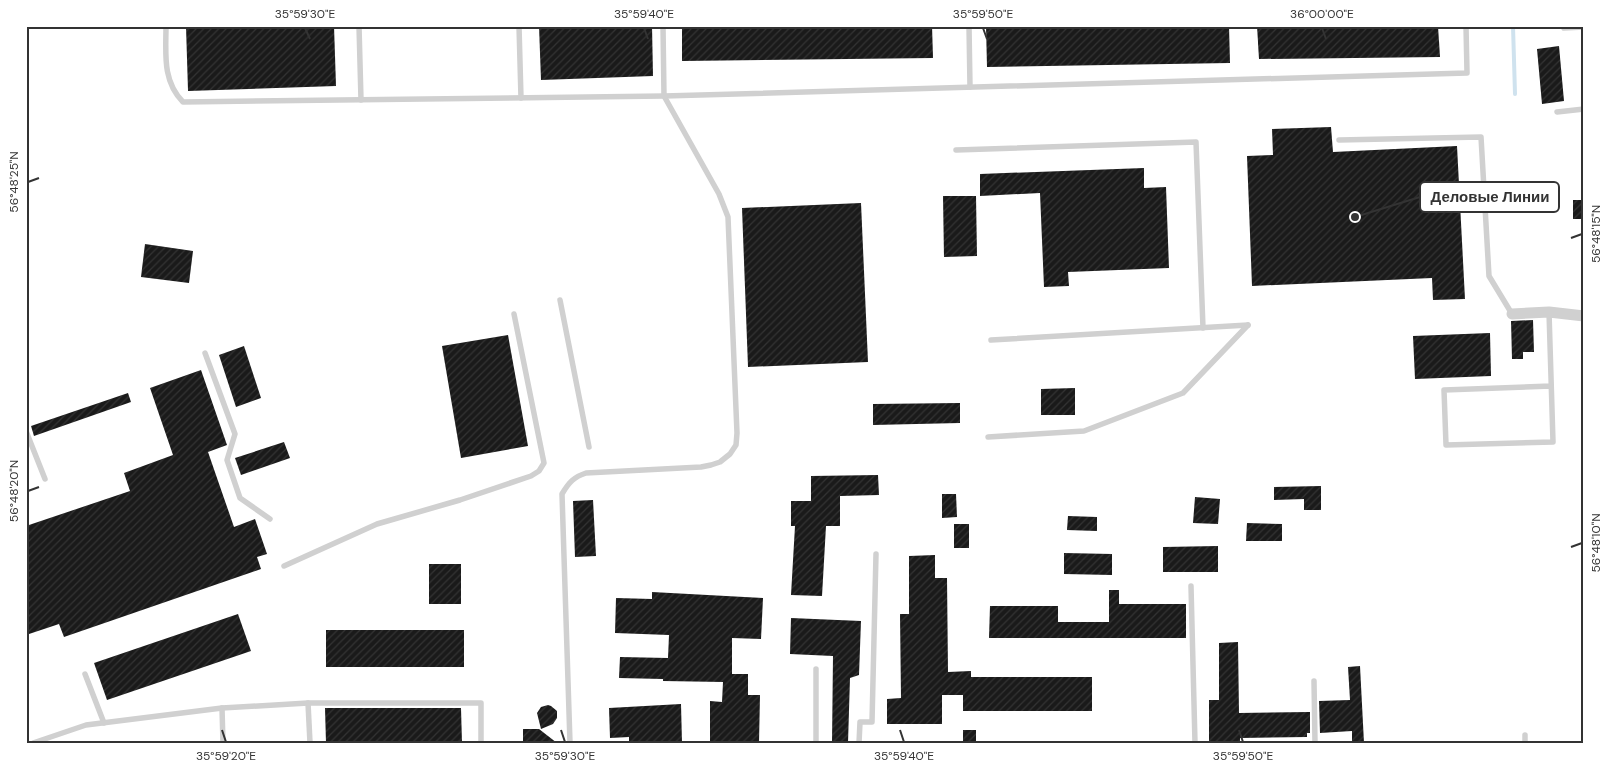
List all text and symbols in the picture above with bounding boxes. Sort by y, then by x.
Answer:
text: 35°59'30"E [275,6,335,22]
text: 35°59'40"E [614,6,674,22]
text: 35°59'50"E [953,6,1013,22]
text: 36°00'00"E [1290,6,1354,22]
text: 56°48'25"N [6,151,22,213]
callout: Деловые Линии [1420,182,1559,212]
text: Деловые Линии [1431,187,1549,207]
text: 56°48'15"N [1588,205,1604,263]
text: 56°48'20"N [6,460,22,522]
text: 56°48'10"N [1588,513,1604,573]
text: 35°59'20"E [196,748,256,764]
text: 35°59'30"E [535,748,595,764]
text: 35°59'40"E [874,748,934,764]
text: 35°59'50"E [1213,748,1273,764]

